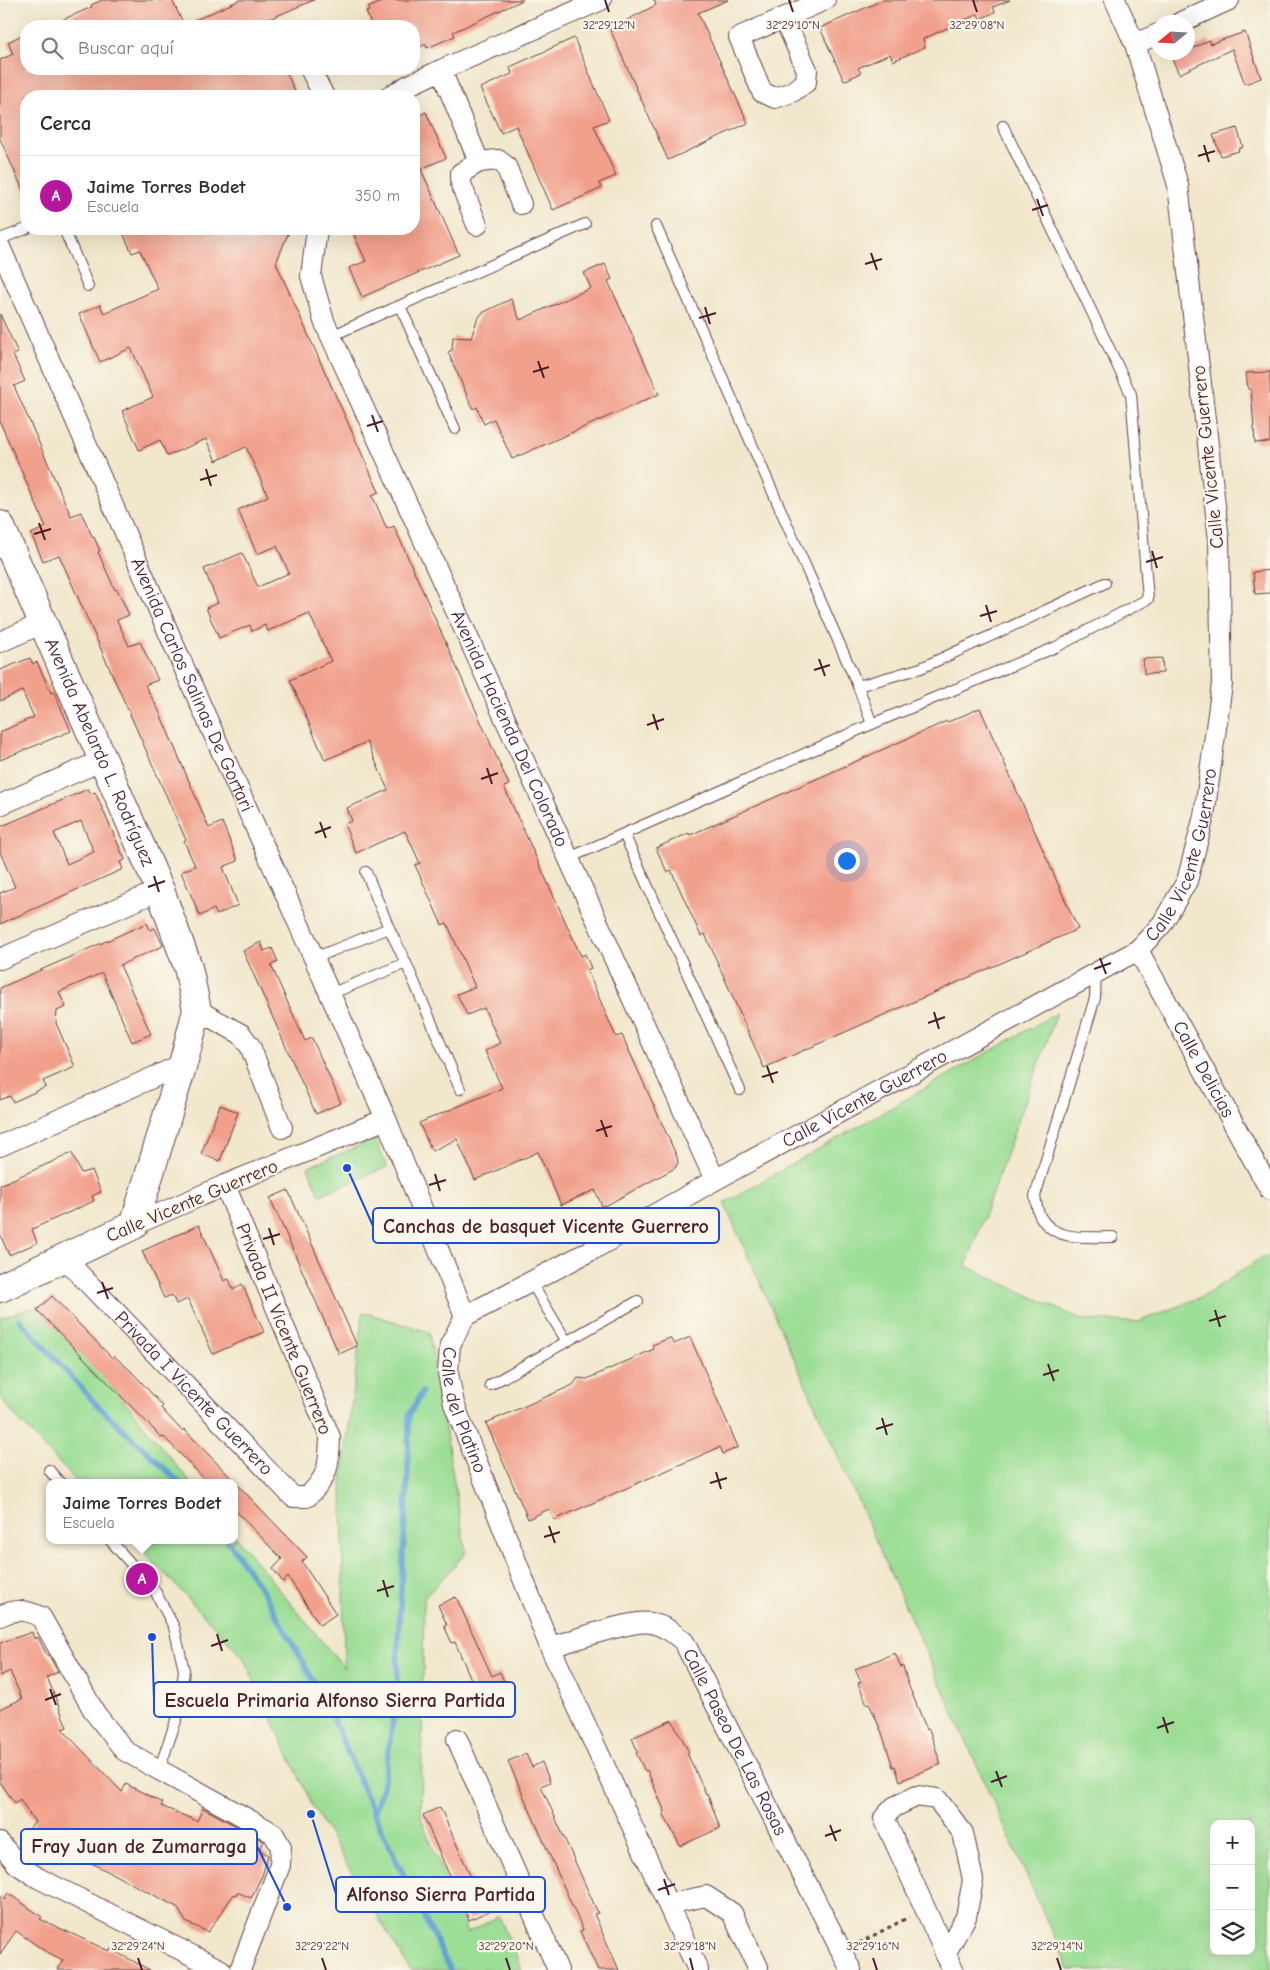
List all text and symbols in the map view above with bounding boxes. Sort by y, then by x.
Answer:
north arrow [1150,15,1195,60]
text: 32°29'12"N [583,18,635,32]
text: 32°29'10"N [766,18,820,32]
text: 32°29'08"N [950,18,1005,32]
search box [20,20,420,75]
icon: search [38,34,66,62]
text: Buscar aquí [78,37,174,59]
text: Cerca [40,111,91,135]
text: Jaime Torres Bodet [87,176,246,198]
text: A [52,187,60,205]
text: 350 m [355,187,400,205]
text: Escuela [87,198,139,216]
street label: Calle Vicente Guerrero [1187,364,1229,550]
street label: Avenida Carlos Salinas De Gortari [126,554,258,815]
street label: Avenida Hacienda Del Colorado [446,607,573,850]
street label: Avenida Abelardo L. Rodríguez [40,635,159,870]
street label: Calle Vicente Guerrero [1140,767,1221,946]
your location [834,848,860,874]
street label: Calle Delicias [1168,1017,1239,1121]
street label: Calle Vicente Guerrero [778,1045,951,1152]
street label: Calle Vicente Guerrero [103,1155,281,1247]
callout: Canchas de basquet Vicente Guerrero [373,1208,719,1243]
text: Canchas de basquet Vicente Guerrero [383,1215,709,1238]
street label: Privada II Vicente Guerrero [231,1220,337,1438]
street label: Privada I Vicente Guerrero [110,1307,277,1480]
street label: Calle del Platino [437,1346,491,1476]
popup [46,1479,238,1544]
text: Jaime Torres Bodet [63,1492,221,1514]
text: Escuela [63,1514,115,1532]
pin: A [126,1560,158,1598]
street label: Calle Paseo De Las Rosas [678,1645,792,1839]
callout: Escuela Primaria Alfonso Sierra Partida [154,1682,515,1717]
text: Escuela Primaria Alfonso Sierra Partida [165,1689,505,1712]
map controls [1210,1820,1255,1955]
button: + [1210,1820,1255,1865]
callout: Fray Juan de Zumarraga [21,1829,257,1864]
text: Fray Juan de Zumarraga [31,1835,247,1858]
button: − [1210,1865,1255,1910]
callout: Alfonso Sierra Partida [336,1877,545,1912]
text: Alfonso Sierra Partida [347,1883,535,1906]
button: layers [1210,1910,1255,1955]
text: 32°29'24"N [111,1939,165,1953]
text: 32°29'22"N [295,1939,349,1953]
text: 32°29'20"N [478,1939,534,1953]
text: 32°29'18"N [664,1939,716,1953]
text: 32°29'16"N [847,1939,899,1953]
text: 32°29'14"N [1031,1939,1083,1953]

